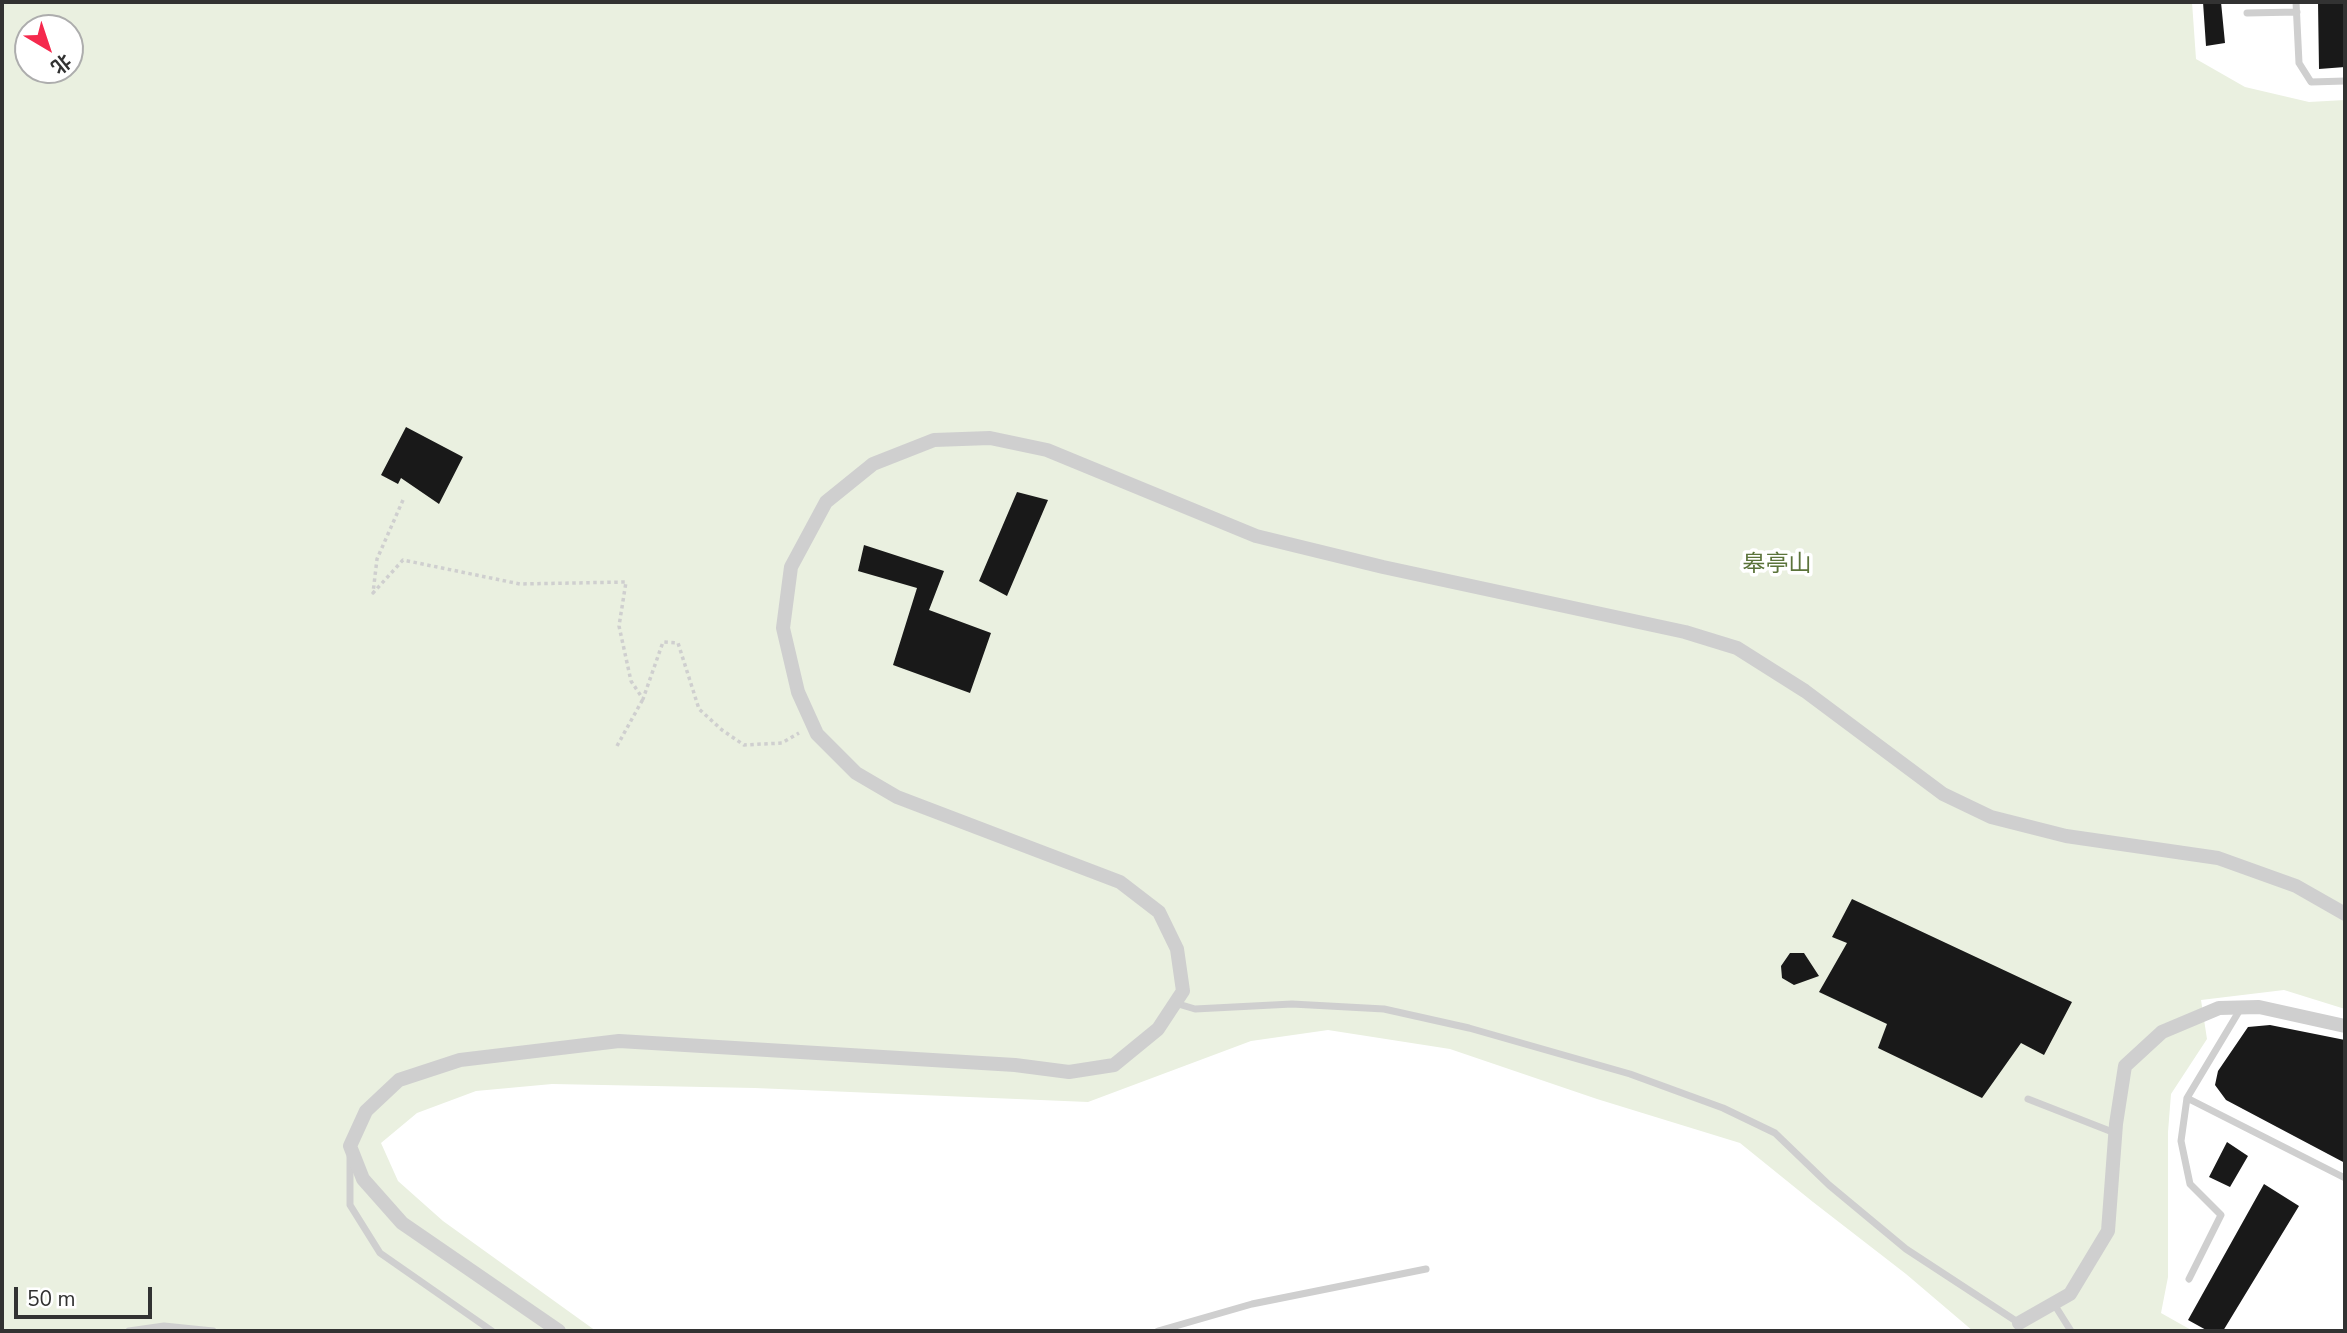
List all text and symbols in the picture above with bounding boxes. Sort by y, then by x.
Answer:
north arrow [14,14,84,84]
text: 北 [45,48,77,80]
park label: 皋亭山 [1743,551,1811,579]
scale bar [18,1274,156,1318]
text: 50 m [27,1285,76,1313]

